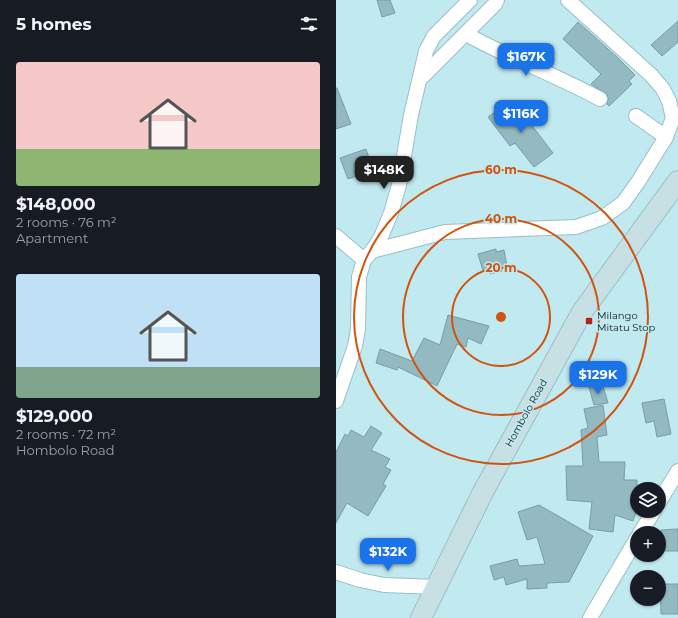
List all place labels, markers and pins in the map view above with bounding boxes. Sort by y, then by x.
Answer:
pin: $167K [498,43,554,77]
pin: $116K [493,100,549,134]
pin: $148K [356,156,412,190]
place label: Milango Mitatu Stop [597,309,656,334]
centre of rings [494,310,508,324]
marker: Milango Mitatu Stop [584,316,594,326]
pin: $129K [570,361,626,395]
pin: $132K [360,538,416,572]

